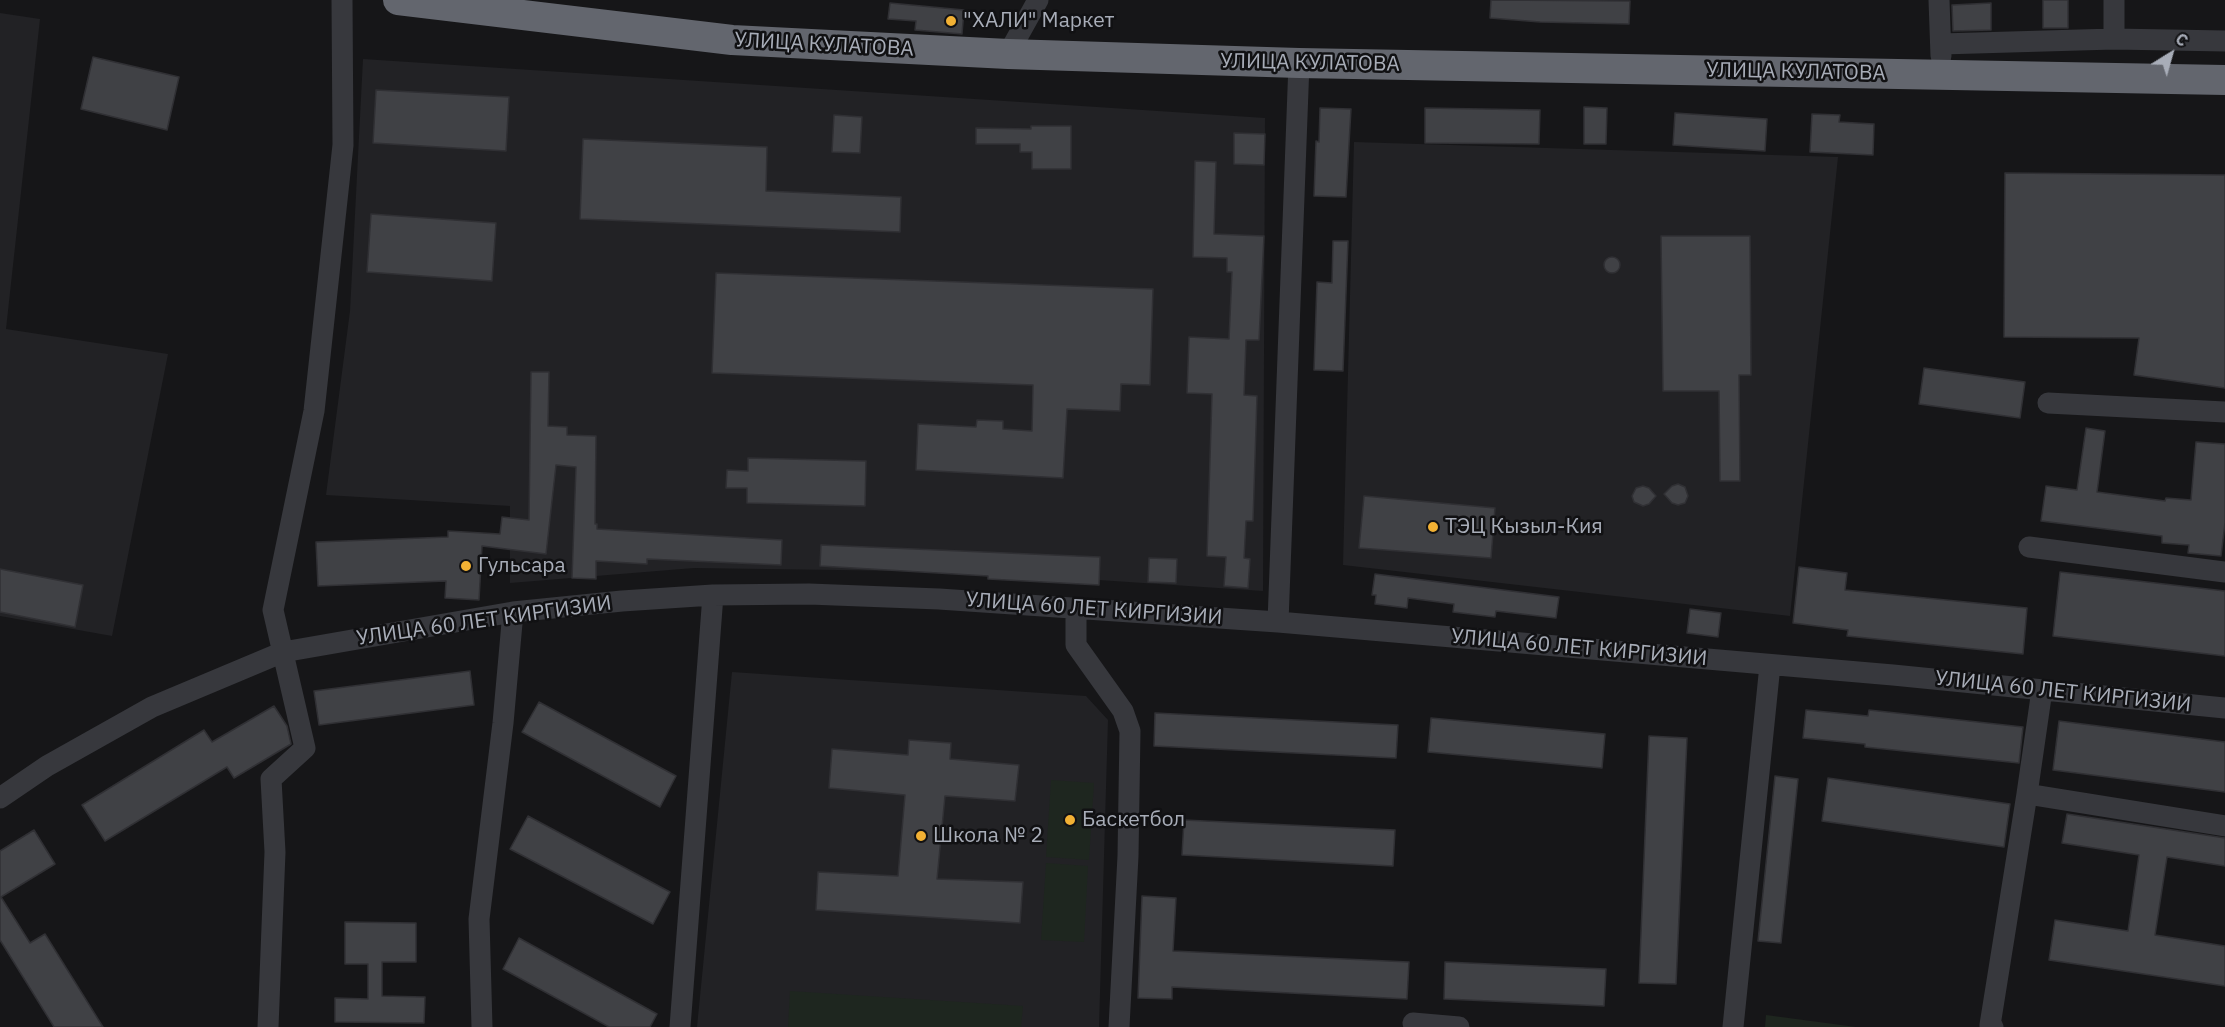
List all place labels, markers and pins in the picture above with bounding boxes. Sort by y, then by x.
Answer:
place label: "ХАЛИ" Маркет [963,8,1114,34]
marker: "ХАЛИ" Маркет [944,14,958,28]
place label: ТЭЦ Кызыл-Кия [1445,514,1603,540]
marker: ТЭЦ Кызыл-Кия [1426,520,1440,534]
place label: Гульсара [478,553,566,579]
marker: Гульсара [459,559,473,573]
place label: Баскетбол [1082,807,1185,833]
marker: Баскетбол [1063,813,1077,827]
place label: Школа № 2 [933,823,1043,849]
marker: Школа № 2 [914,829,928,843]

